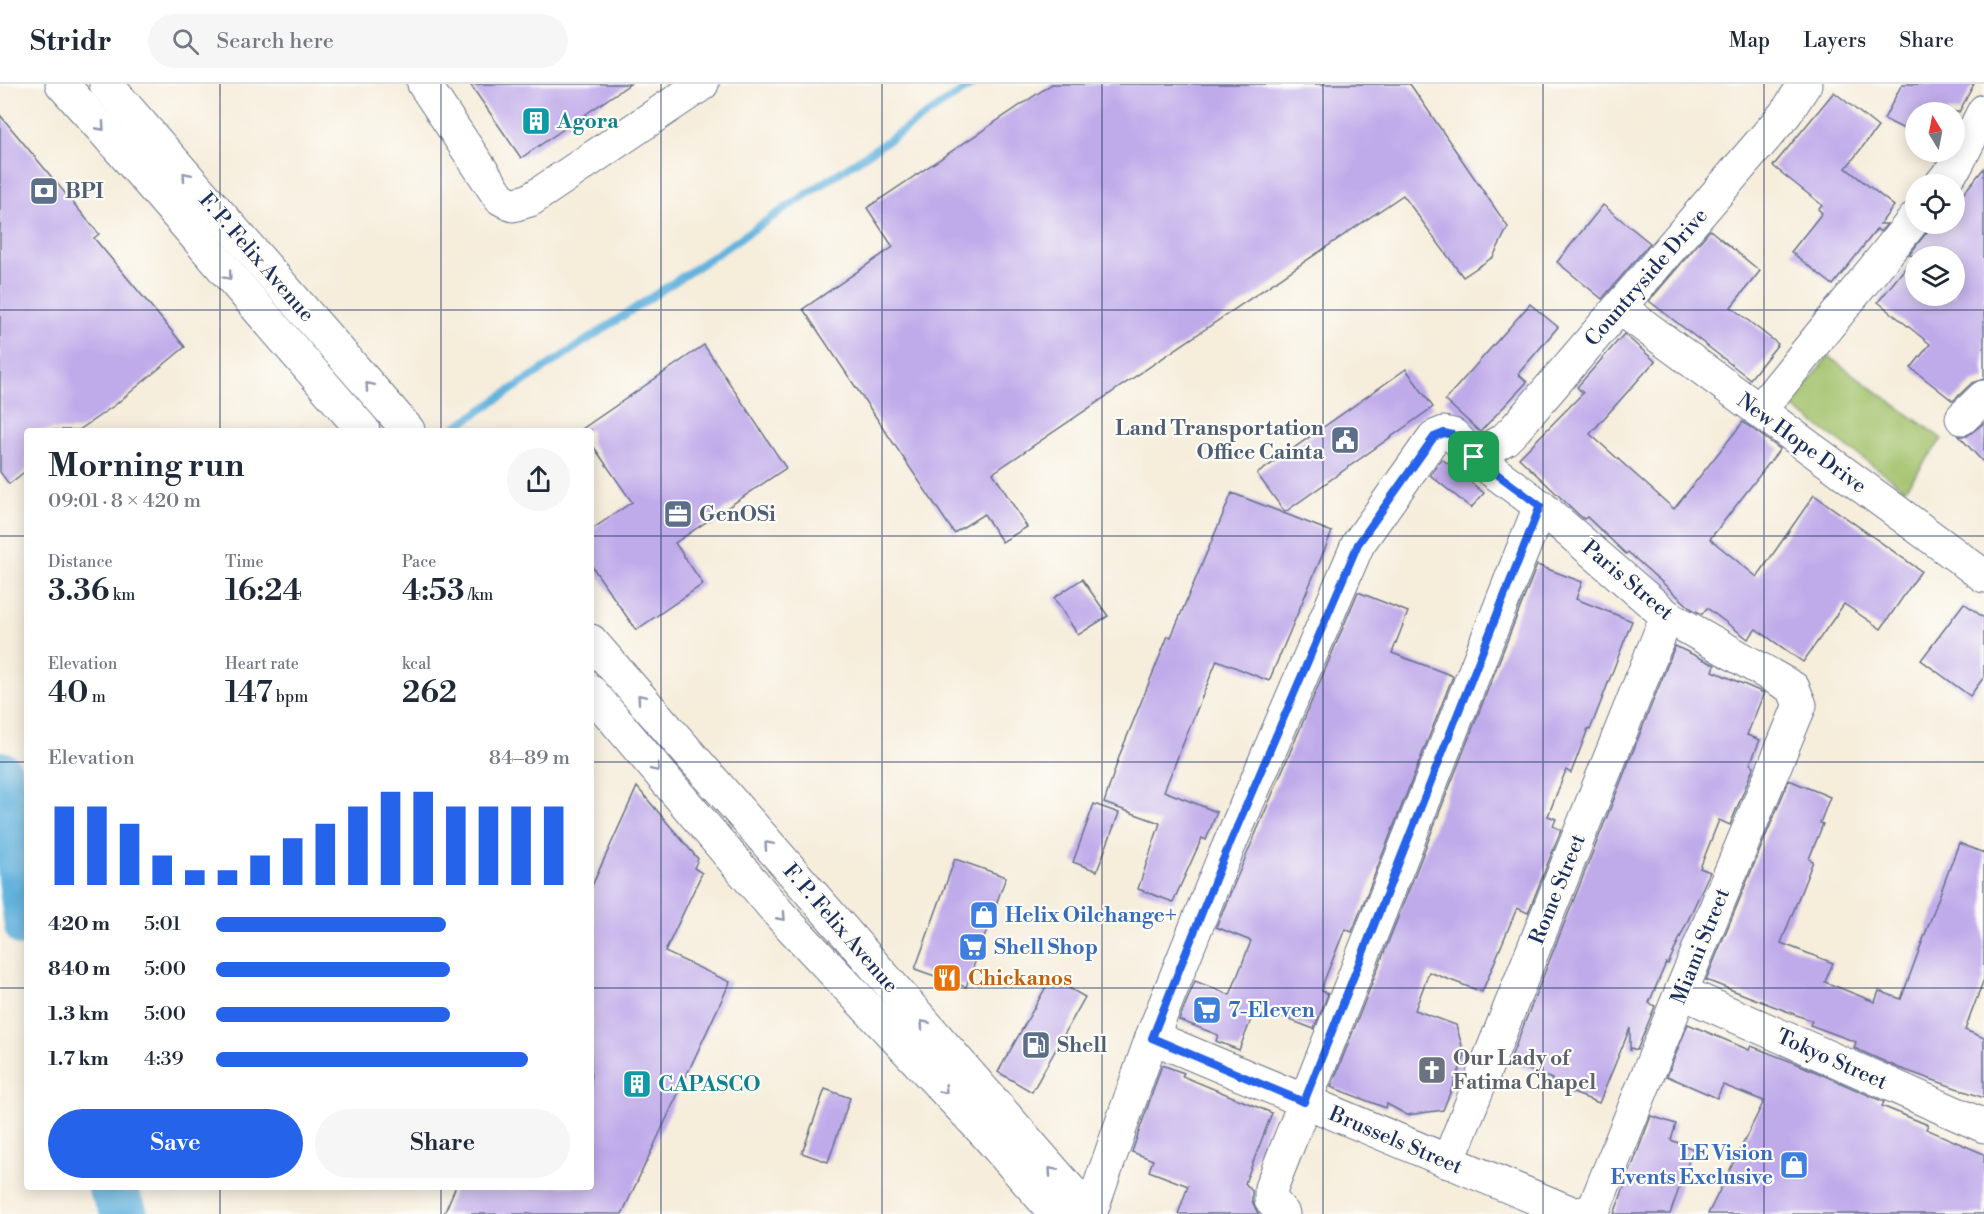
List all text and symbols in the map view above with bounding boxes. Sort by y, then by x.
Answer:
search box [148,14,568,68]
text: Stridr [30,24,112,59]
icon: search [169,25,202,58]
text: Search here [217,28,334,55]
text: Map [1729,28,1770,54]
text: Layers [1803,28,1866,54]
text: Share [1899,28,1954,54]
north arrow [1905,102,1965,162]
map controls [1905,102,1965,306]
building icon: Agora [520,105,552,137]
place label: Agora [556,109,619,135]
one-way arrow [94,120,105,131]
one-way arrow [182,172,193,182]
button: locate [1905,174,1965,234]
bank icon: BPI [28,175,60,207]
place label: BPI [65,179,104,205]
street label: F. P. Felix Avenue [193,188,319,328]
street label: Countryside Drive [1580,203,1714,352]
button: layers [1905,246,1965,306]
one-way arrow [221,269,232,280]
one-way arrow [365,382,376,393]
street label: New Hope Drive [1732,388,1871,500]
place label: Land Transportation Office Cainta [1115,416,1325,466]
public building icon: Land Transportation Office Cainta [1329,424,1361,456]
pin [1448,431,1499,482]
icon: arrive [1457,440,1490,473]
text: Morning run [48,446,245,487]
button: share [507,448,570,511]
text: 09:01 · 8 × 420 m [48,489,201,514]
office icon: GenOSi [662,498,694,530]
place label: GenOSi [699,502,776,528]
street label: Paris Street [1577,535,1679,627]
text: Distance [48,552,113,572]
text: Time [225,552,264,572]
text: Pace [402,552,436,572]
text: 3.36 [48,572,110,610]
text: 16:24 [225,572,302,610]
text: 4:53 [402,572,465,610]
text: km [110,585,135,605]
text: /km [465,585,493,605]
text: Elevation [48,654,117,674]
text: Heart rate [225,654,299,674]
text: kcal [402,654,431,674]
text: 40 [48,674,89,712]
text: 147 [225,674,273,712]
text: 262 [402,674,457,712]
text: m [89,687,106,707]
text: bpm [273,687,308,707]
one-way arrow [637,694,648,705]
text: Elevation [48,746,135,771]
text: 84–89 m [489,746,570,771]
one-way arrow [649,761,660,772]
street label: Rome Street [1524,830,1592,948]
one-way arrow [764,841,775,852]
street label: F. P. Felix Avenue [777,859,903,999]
street label: Miami Street [1666,884,1736,1008]
shop icon: Helix Oilchange+ [968,899,1000,931]
place label: Helix Oilchange+ [1005,903,1177,929]
one-way arrow [775,910,786,921]
text: 420 m [48,912,110,937]
text: 5:01 [144,912,181,937]
supermarket icon: Shell Shop [957,931,989,963]
place label: Shell Shop [994,935,1098,961]
text: 840 m [48,957,110,982]
text: 5:00 [144,957,186,982]
restaurant icon: Chickanos [931,962,963,994]
place label: Chickanos [968,966,1072,992]
supermarket icon: 7-Eleven [1191,994,1223,1026]
place label: 7-Eleven [1228,998,1315,1024]
text: 1.3 km [48,1002,109,1027]
text: 5:00 [144,1002,186,1027]
one-way arrow [920,1020,931,1030]
street label: Tokyo Street [1772,1024,1891,1096]
fuel station icon: Shell [1020,1029,1052,1061]
place label: Shell [1057,1033,1107,1059]
place label: Our Lady of Fatima Chapel [1453,1046,1596,1096]
text: 1.7 km [48,1047,109,1072]
text: 4:39 [144,1047,184,1072]
church icon: Our Lady of Fatima Chapel [1416,1054,1448,1086]
building icon: CAPASCO [621,1068,653,1100]
place label: CAPASCO [658,1072,760,1098]
one-way arrow [937,1082,948,1093]
street label: Brussels Street [1324,1101,1467,1181]
button: Save [48,1109,303,1178]
button: Share [315,1109,570,1178]
place label: LE Vision Events Exclusive [1611,1141,1773,1191]
shop icon: LE Vision Events Exclusive [1778,1149,1810,1181]
one-way arrow [1048,1167,1059,1178]

